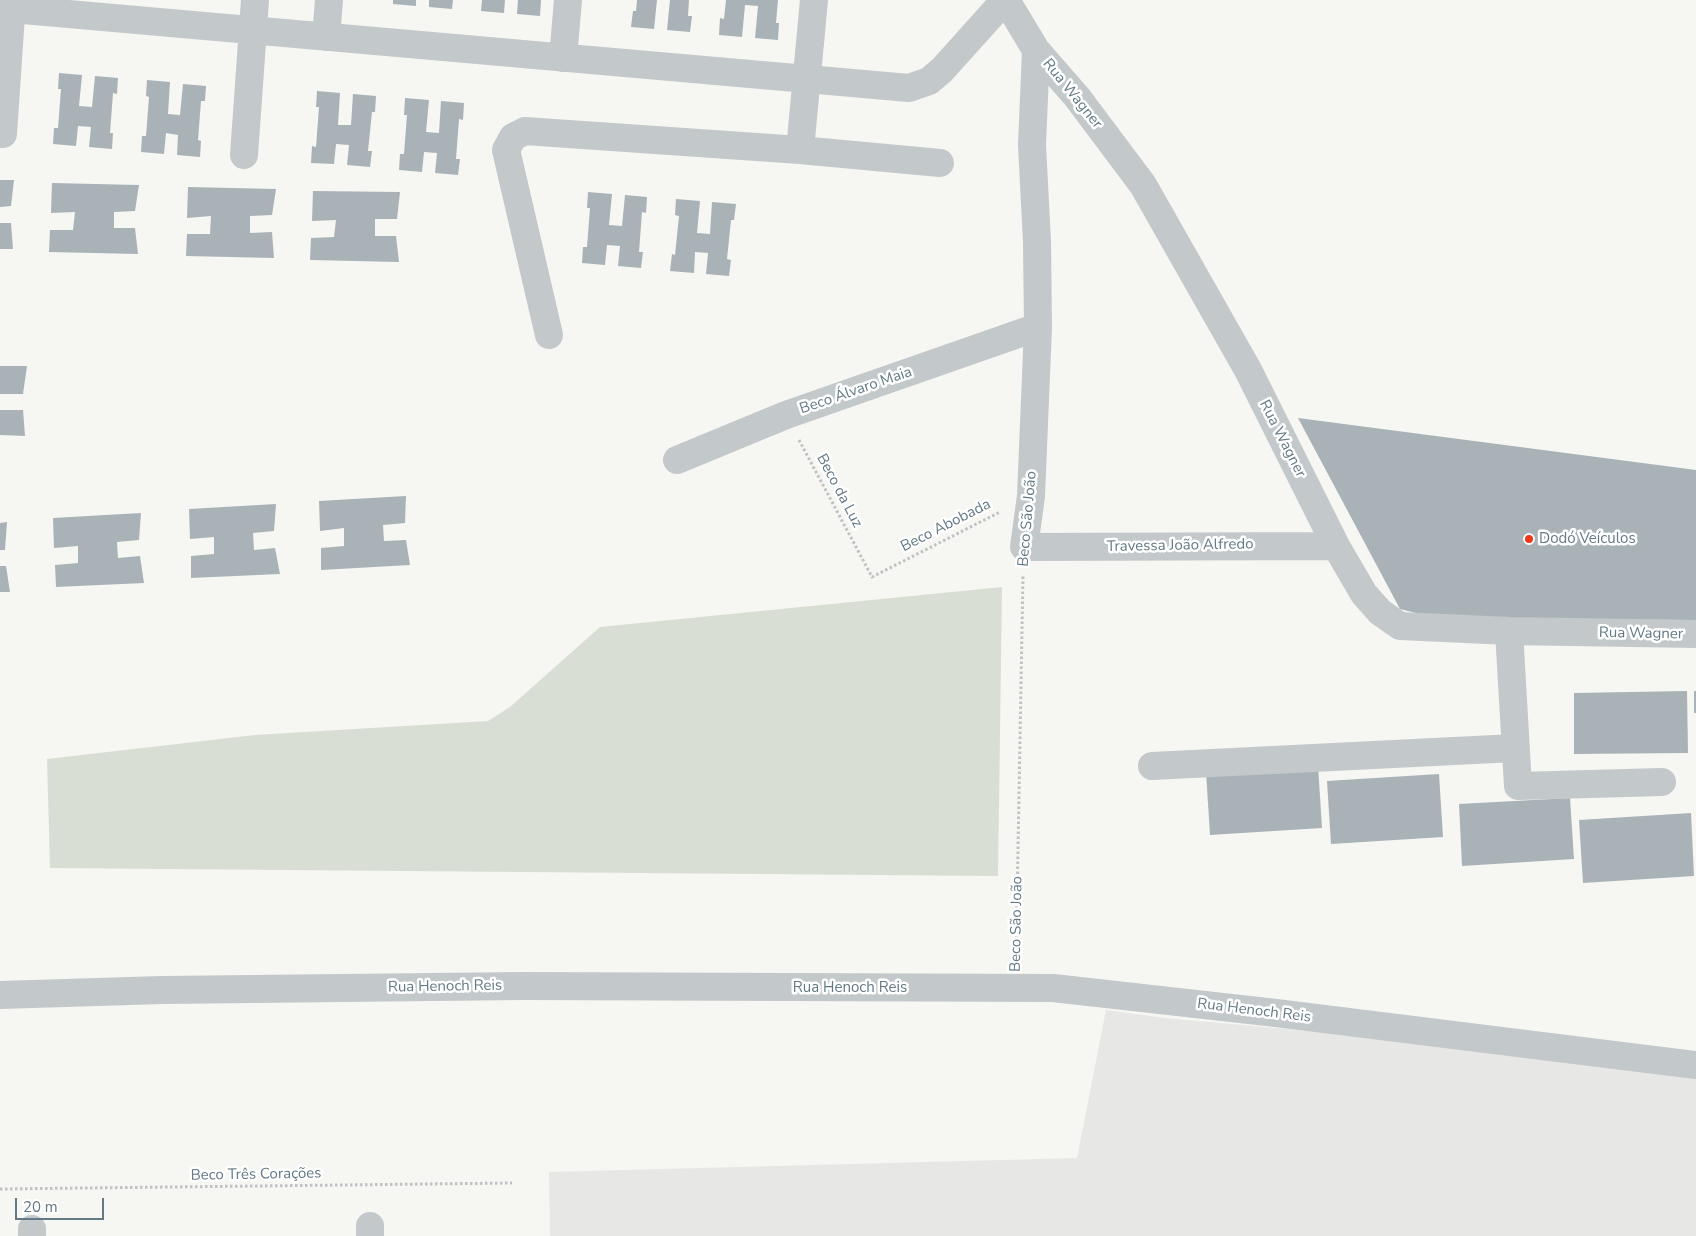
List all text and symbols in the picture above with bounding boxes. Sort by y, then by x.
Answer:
street label: Rua Wagner [1038,55,1106,133]
street label: Beco Álvaro Maia [798,363,914,419]
street label: Rua Wagner [1255,397,1309,481]
street label: Beco da Luz [812,451,866,531]
street label: Beco São João [1015,470,1041,568]
street label: Beco Abobada [898,496,994,556]
place label: Dodó Veículos [1539,530,1636,548]
marker: Dodó Veículos [1523,533,1535,545]
street label: Travessa João Alfredo [1106,536,1254,556]
street label: Rua Wagner [1599,624,1683,644]
street label: Beco São João [1007,876,1027,972]
street label: Rua Henoch Reis [388,977,502,997]
street label: Rua Henoch Reis [793,979,907,997]
street label: Rua Henoch Reis [1196,995,1312,1027]
street label: Beco Três Corações [190,1165,322,1185]
scale bar [18,1188,106,1220]
text: 20 m [23,1197,58,1217]

